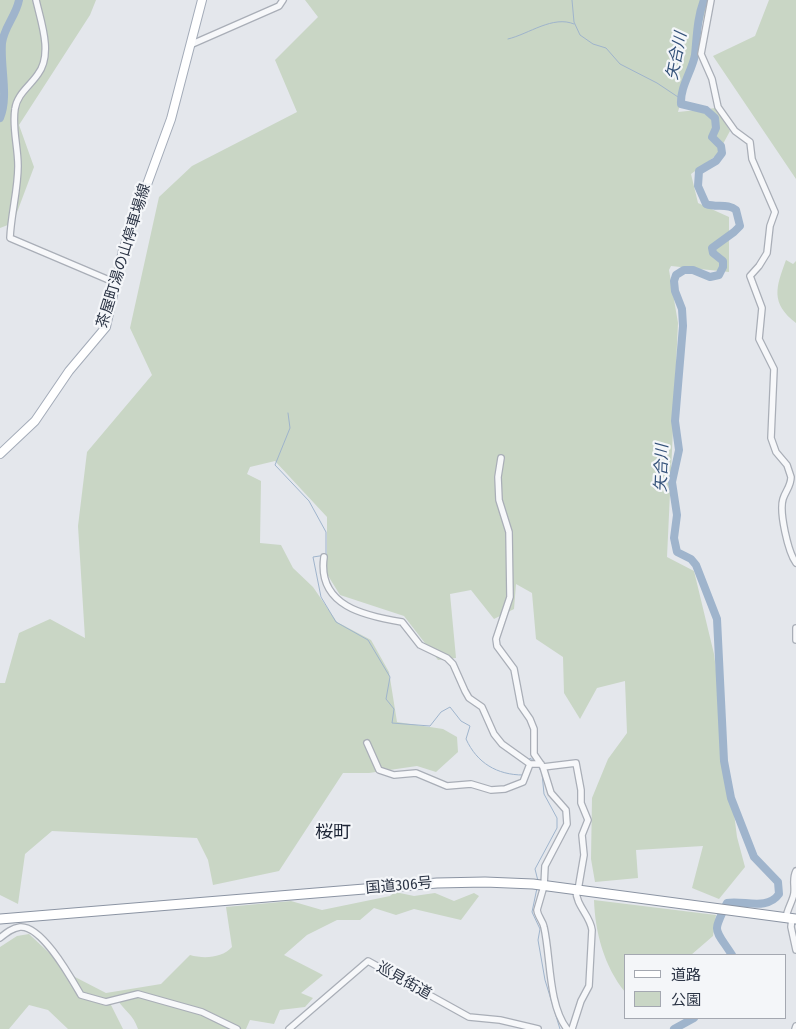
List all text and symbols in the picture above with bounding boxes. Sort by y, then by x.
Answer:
water label: 矢合川 [663,31,691,81]
street label: 茶屋町湯の山停車場線 [93,182,155,330]
water label: 矢合川 [652,444,672,492]
district label: 桜町 [315,822,351,844]
street label: 国道306号 [365,874,433,898]
legend [624,954,786,1019]
street label: 巡見街道 [373,959,435,1003]
text: 道路 [671,966,701,984]
text: 公園 [671,991,701,1009]

